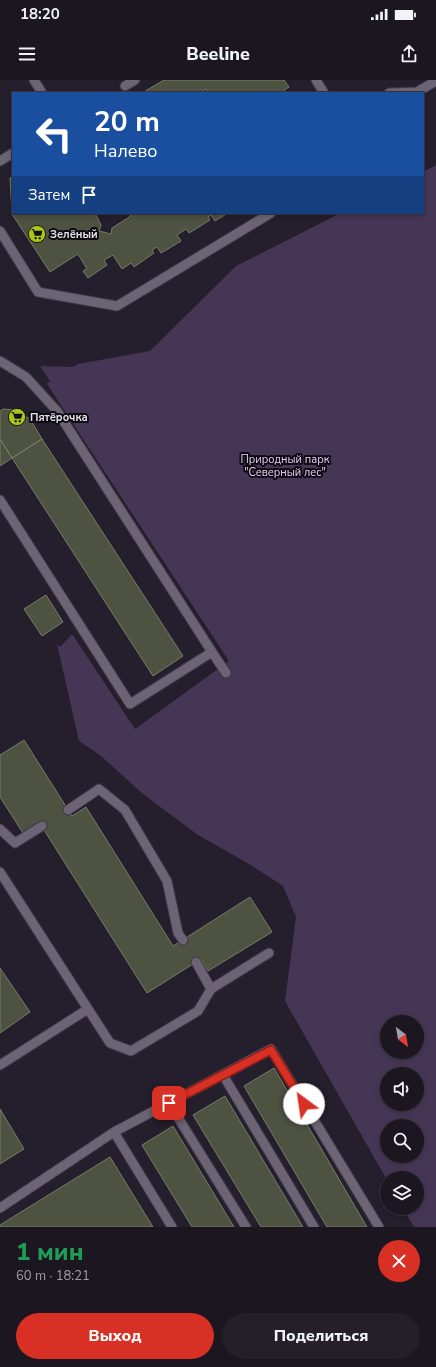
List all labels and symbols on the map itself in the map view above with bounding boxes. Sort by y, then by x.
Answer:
supermarket icon: Зелёный [27,224,47,244]
place label: Зелёный [50,227,98,242]
supermarket icon: Пятёрочка [7,407,27,427]
place label: Пятёрочка [30,410,88,425]
park label: Природный парк "Северный лес" [241,452,330,480]
north arrow [380,1015,424,1059]
position arrow [283,1083,325,1125]
pin [152,1086,186,1120]

